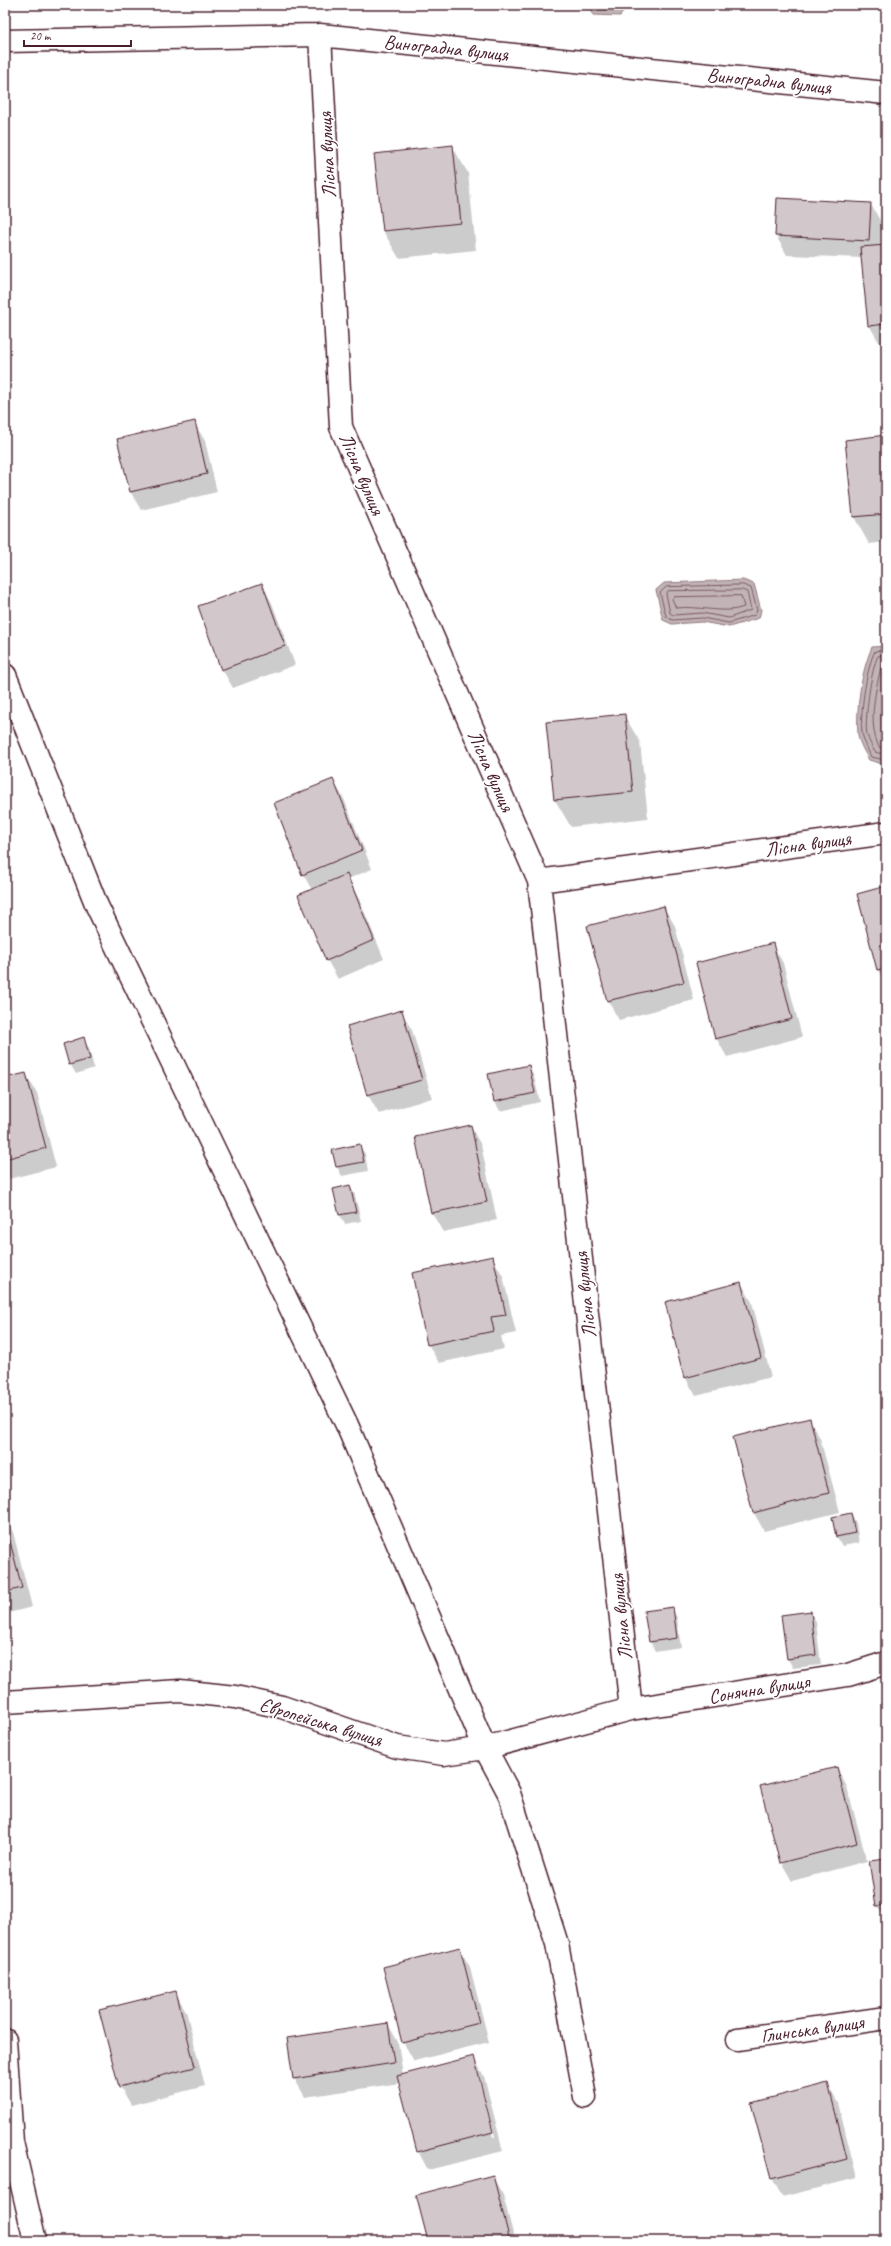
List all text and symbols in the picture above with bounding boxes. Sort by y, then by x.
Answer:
scale bar [24,22,131,48]
text: 20 m [30,28,52,44]
street label: Виноградна вулиця [383,29,510,67]
street label: Виноградна вулиця [706,62,833,100]
street label: Лісна вулиця [312,110,342,199]
street label: Лісна вулиця [334,429,391,519]
street label: Лісна вулиця [462,726,520,816]
street label: Лісна вулиця [763,825,853,862]
street label: Лісна вулиця [568,1250,602,1339]
street label: Лісна вулиця [604,1572,638,1661]
street label: Сонячна вулиця [707,1668,813,1709]
street label: Європейська вулиця [257,1692,386,1753]
street label: Глинська вулиця [759,2009,867,2049]

